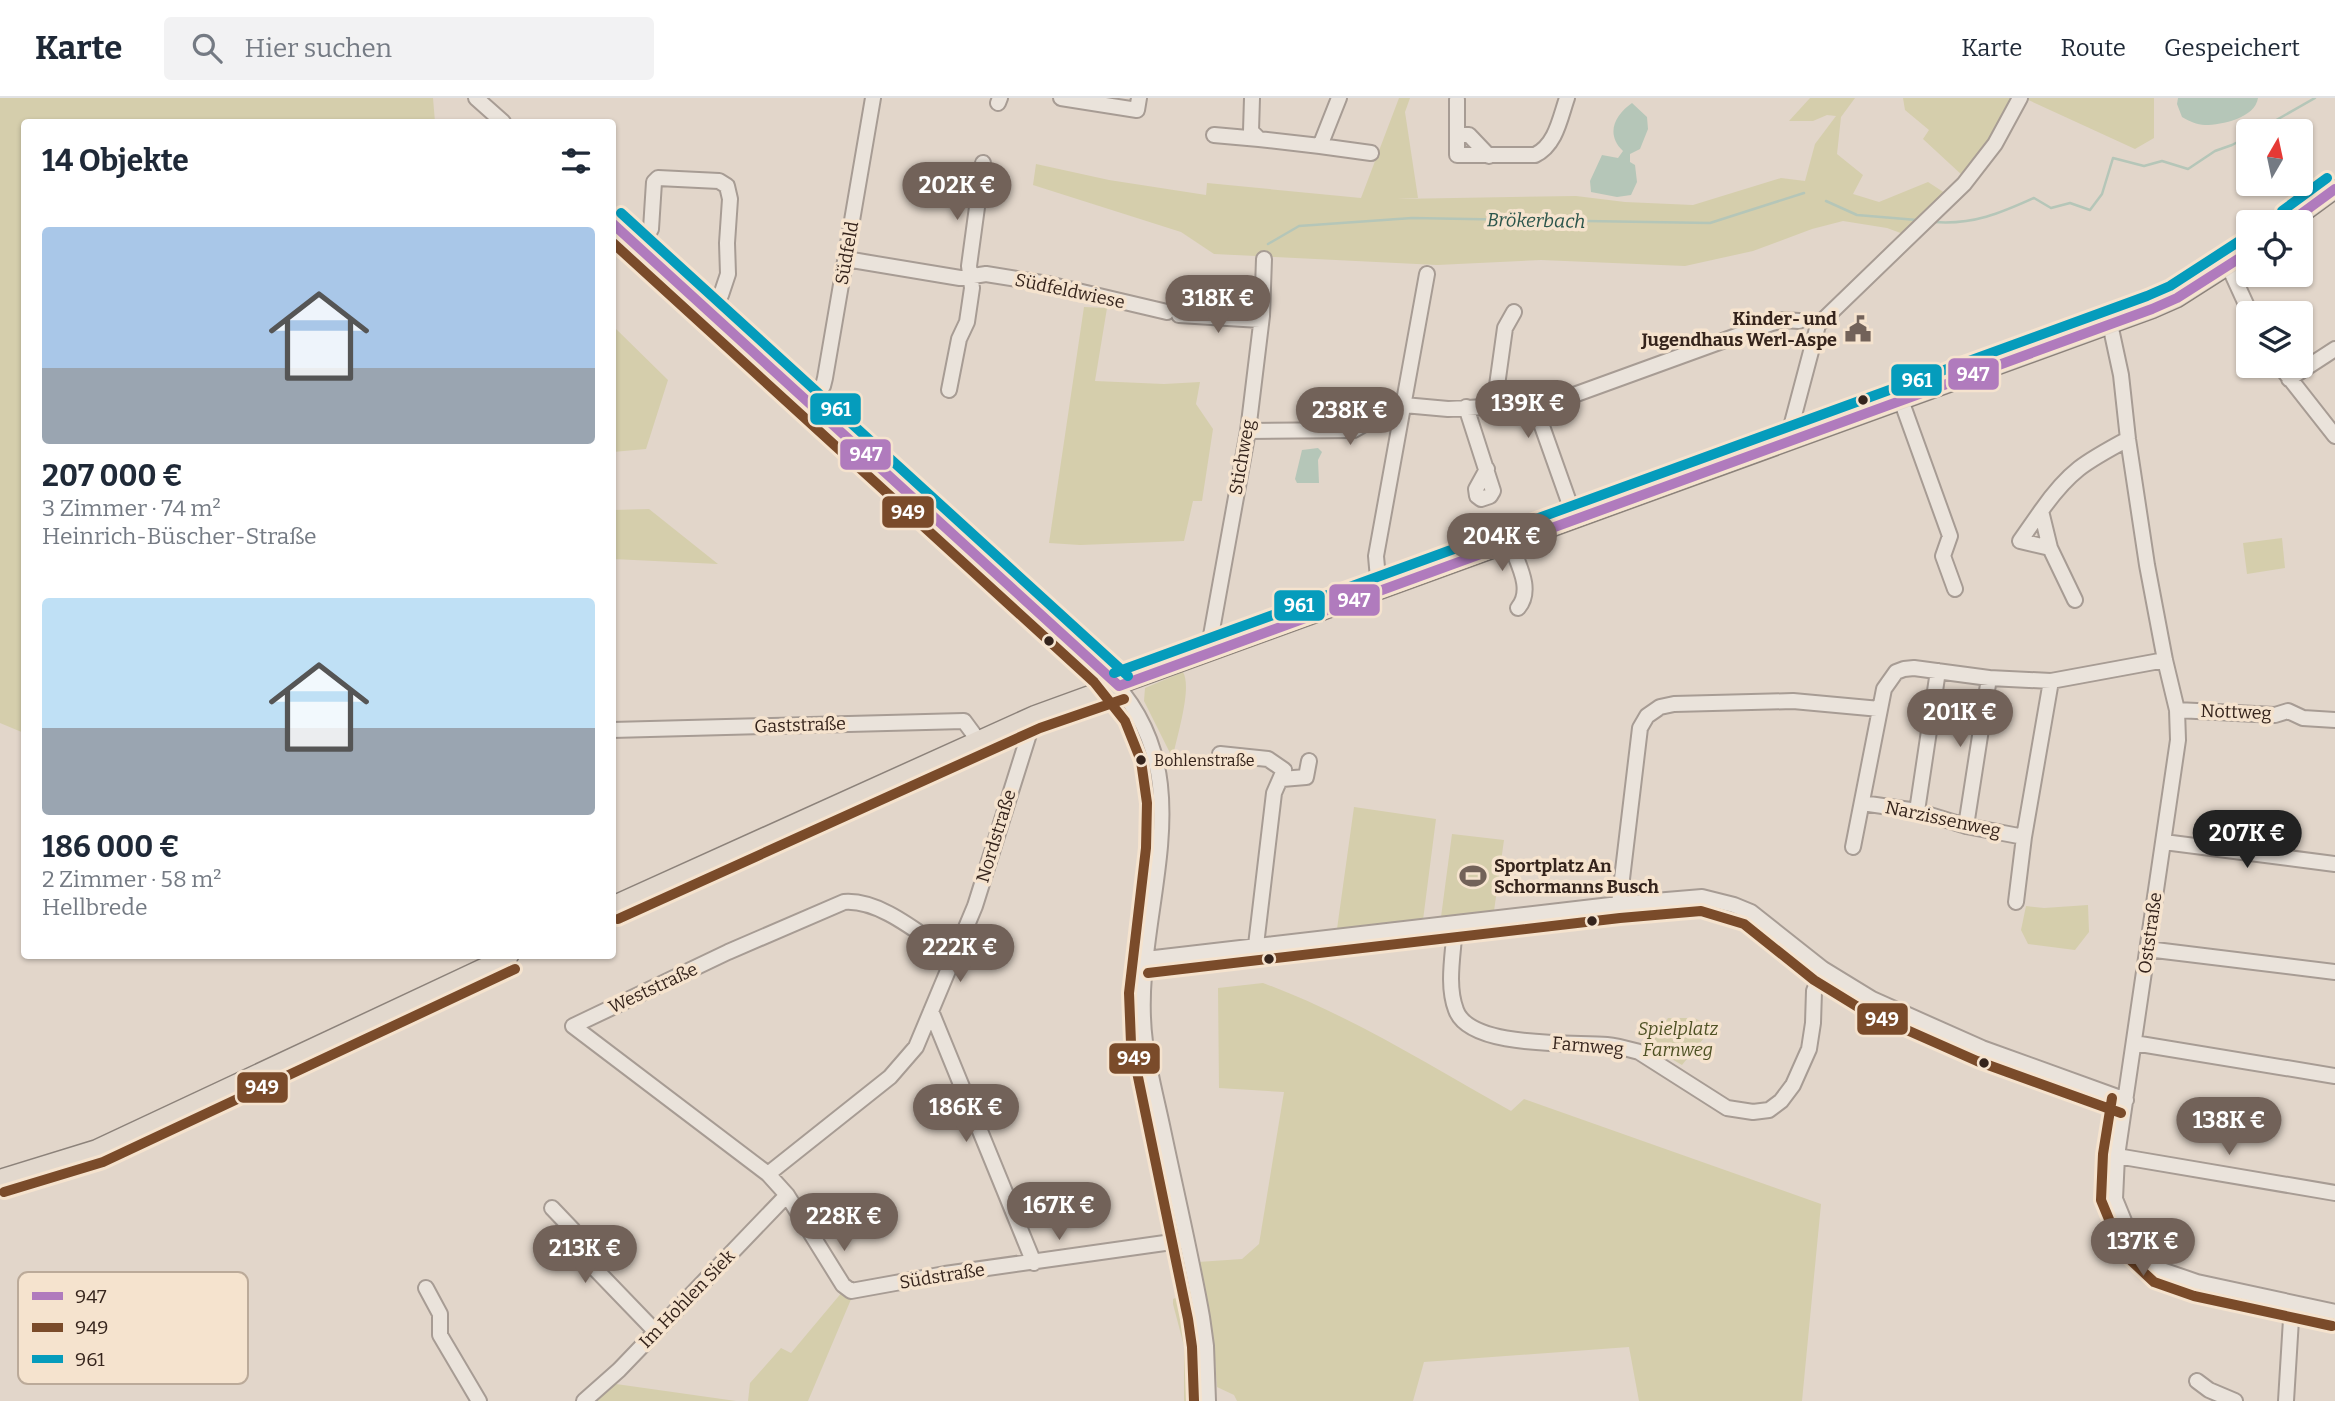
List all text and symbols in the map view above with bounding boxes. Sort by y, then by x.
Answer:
search box [164,17,654,80]
text: Karte [35,28,122,68]
icon: search [188,29,226,67]
text: Hier suchen [244,33,392,64]
text: Karte [1961,34,2023,62]
text: Route [2061,34,2126,62]
text: Gespeichert [2164,34,2300,62]
north arrow [2236,119,2314,196]
map controls [2236,119,2313,378]
icon: filters [557,142,595,180]
text: 14 Objekte [42,143,189,179]
pin: 202K € [900,162,1014,222]
text: 202K € [918,171,996,199]
water label: Brökerbach [1487,208,1585,233]
button: locate [2236,210,2313,287]
street label: Südfeld [831,219,863,286]
street label: Südfeldwiese [1013,269,1127,313]
icon: home [256,273,382,399]
pin: 318K € [1161,275,1275,335]
text: 318K € [1181,284,1255,312]
button: layers [2236,301,2313,378]
place label: Kinder- und Jugendhaus Werl-Aspe [1641,308,1837,351]
public building icon: Kinder- und Jugendhaus Werl-Aspe [1843,314,1873,344]
line badge: 947 [1947,357,2000,391]
line badge: 961 [1890,363,1943,397]
text: 947 [1957,363,1989,386]
text: 961 [1902,369,1933,392]
pin: 139K € [1471,380,1585,440]
pin: 238K € [1293,388,1407,447]
text: 139K € [1491,389,1565,417]
line badge: 961 [809,392,862,426]
unlabelled marker [1856,393,1870,407]
text: 238K € [1312,396,1388,424]
text: 961 [821,398,852,421]
street label: Stichweg [1225,418,1259,496]
line badge: 947 [839,438,892,471]
text: 947 [850,443,882,466]
text: 207 000 € [42,458,183,494]
text: 3 Zimmer · 74 m² [42,494,221,522]
line badge: 949 [881,495,935,529]
text: 949 [891,501,925,524]
pin: 204K € [1445,514,1559,573]
text: Heinrich-Büscher-Straße [42,522,317,550]
text: 204K € [1463,522,1541,550]
line badge: 947 [1328,583,1381,617]
line badge: 961 [1273,589,1326,622]
text: 947 [1338,589,1370,612]
text: 961 [1284,594,1315,617]
unlabelled marker [1042,634,1056,648]
icon: home [256,644,382,770]
pin: 201K € [1903,690,2017,749]
text: 201K € [1923,698,1997,726]
street label: Nottweg [2200,700,2272,724]
street label: Gaststraße [754,712,846,738]
place label: Bohlenstraße [1154,751,1255,770]
marker: Bohlenstraße [1134,753,1148,767]
street label: Nordstraße [971,787,1021,885]
street label: Narzissenweg [1883,796,2003,842]
pin: 207K € [2190,810,2304,870]
text: 207K € [2209,819,2285,847]
text: 186 000 € [42,829,180,865]
place label: Sportplatz An Schormanns Busch [1494,855,1659,898]
sports icon: Sportplatz An Schormanns Busch [1458,861,1488,891]
text: 2 Zimmer · 58 m² [42,865,221,893]
street label: Oststraße [2133,891,2167,975]
text: Hellbrede [42,893,148,921]
unlabelled marker [1585,914,1599,928]
pin: 222K € [903,924,1017,984]
text: 222K € [922,933,998,961]
unlabelled marker [1262,952,1276,966]
street label: Weststraße [605,958,701,1018]
line badge: 949 [1856,1002,1909,1036]
text: 949 [1865,1008,1899,1031]
park label: Spielplatz Farnweg [1638,1018,1719,1061]
street label: Farnweg [1551,1032,1625,1060]
line badge: 949 [1108,1042,1161,1075]
text: 949 [1117,1047,1151,1070]
unlabelled marker [1977,1056,1991,1070]
line badge: 949 [236,1071,289,1104]
text: 949 [245,1076,279,1099]
pin: 186K € [909,1084,1023,1144]
text: 186K € [929,1093,1003,1121]
pin: 138K € [2172,1098,2286,1157]
text: 138K € [2192,1106,2266,1134]
pin: 167K € [1002,1182,1116,1242]
text: 167K € [1023,1191,1095,1219]
pin: 228K € [787,1194,901,1253]
text: 228K € [806,1202,882,1230]
pin: 137K € [2086,1218,2200,1278]
pin: 213K € [528,1226,642,1285]
text: 137K € [2107,1227,2179,1255]
text: 213K € [549,1234,621,1262]
street label: Im Hohlen Siek [635,1245,740,1353]
street label: Südstraße [898,1258,986,1294]
legend [18,1272,248,1384]
text: 947 [75,1285,107,1308]
text: 949 [75,1316,108,1339]
text: 961 [75,1348,105,1371]

